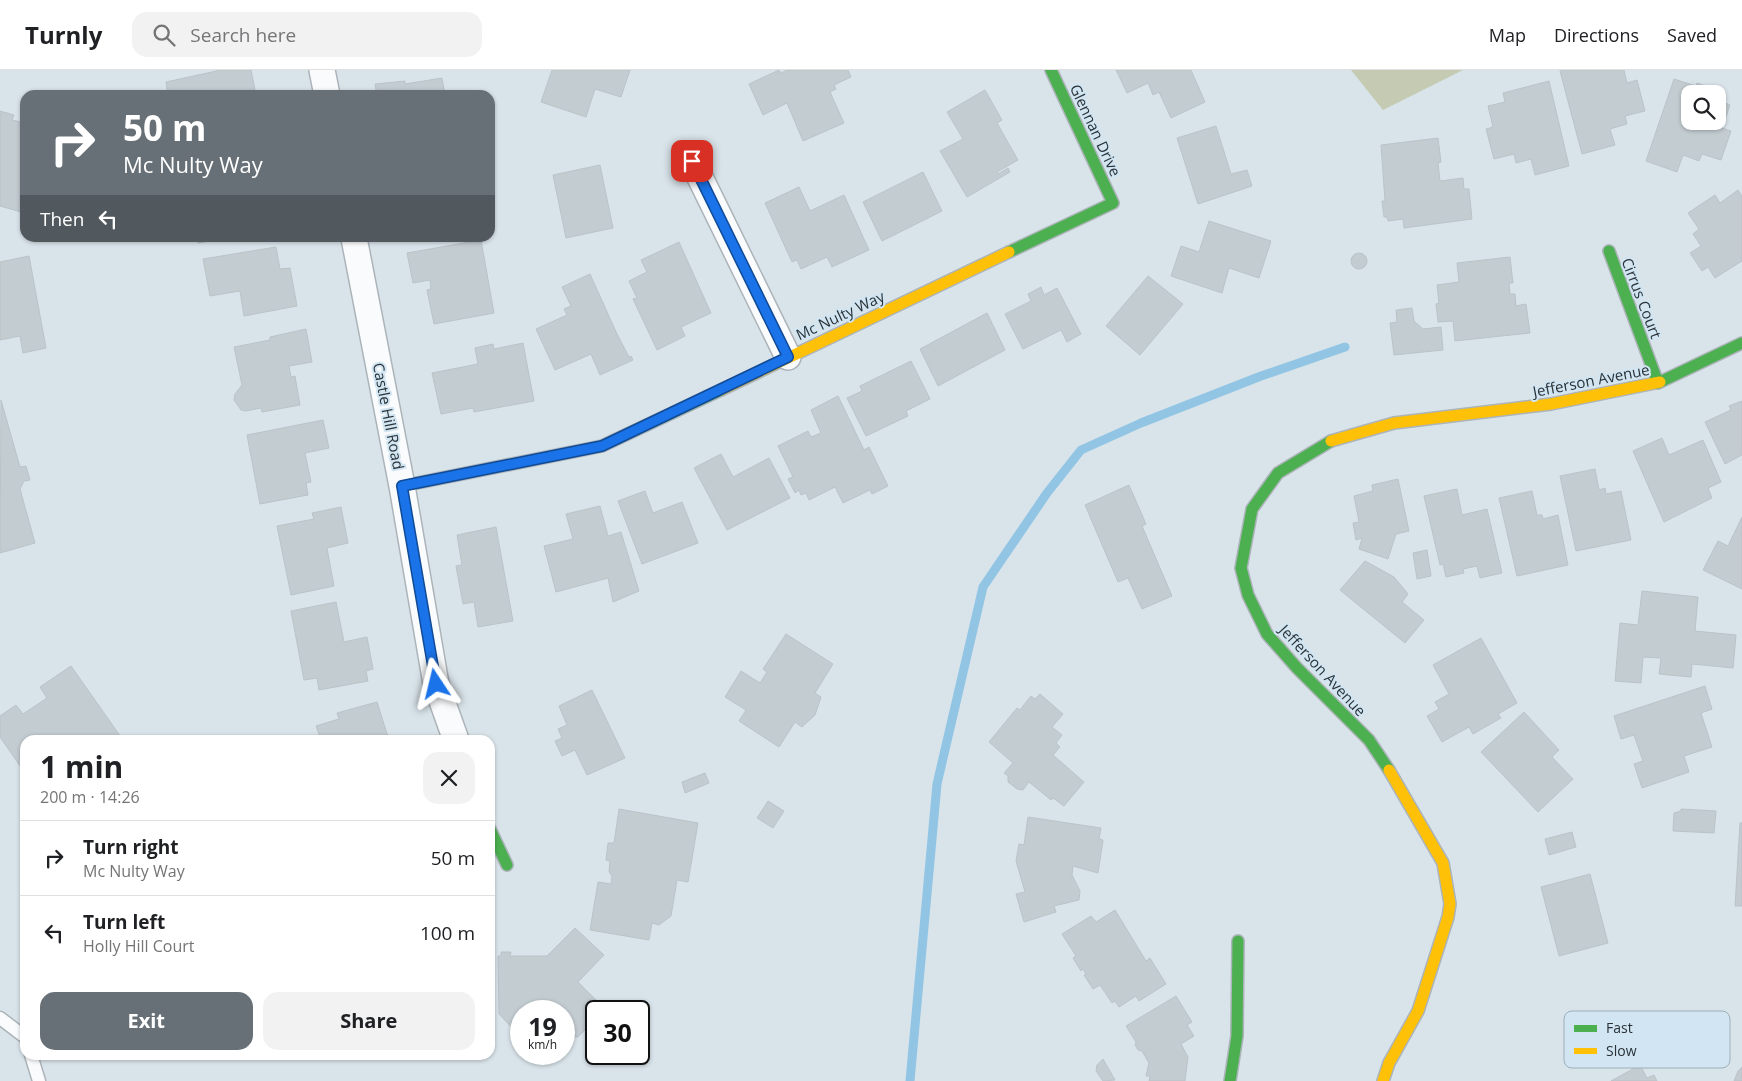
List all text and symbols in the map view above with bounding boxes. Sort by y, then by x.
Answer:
search box [132,12,482,57]
text: Turnly [25,18,102,51]
icon: search [150,21,178,49]
text: Search here [190,22,296,48]
text: Map [1489,23,1526,47]
text: Directions [1554,23,1639,47]
text: Saved [1667,23,1717,47]
street label: Glennan Drive [1066,81,1126,179]
map controls [1681,85,1726,130]
button: search [1681,85,1726,130]
text: 50 m [123,104,206,151]
icon: right [40,110,105,175]
pin [671,140,713,182]
icon: arrive [678,147,706,175]
text: Mc Nulty Way [123,149,263,179]
icon: left [94,205,122,233]
text: Then [40,206,84,232]
street label: Cirrus Court [1617,255,1667,341]
street label: Mc Nulty Way [793,286,888,344]
street label: Jefferson Avenue [1529,359,1651,402]
street label: Castle Hill Road [369,361,409,471]
street label: Jefferson Avenue [1274,618,1371,720]
position arrow [409,657,461,709]
text: 1 min [40,746,123,787]
button: close [423,752,475,804]
text: 200 m · 14:26 [40,786,140,808]
text: Turn right [83,834,178,860]
icon: right [40,844,68,872]
text: 50 m [431,845,475,871]
text: Mc Nulty Way [83,860,185,882]
text: Turn left [83,909,165,935]
icon: left [40,919,68,947]
text: 100 m [420,920,475,946]
text: Holly Hill Court [83,935,195,957]
button: Exit [40,992,253,1050]
button: Share [263,992,475,1050]
speed limit sign: 30 [585,1000,650,1065]
text: 19 [528,1009,557,1043]
legend [1564,1011,1730,1068]
text: Fast [1606,1018,1633,1037]
text: km/h [528,1036,557,1053]
text: Slow [1606,1041,1637,1060]

